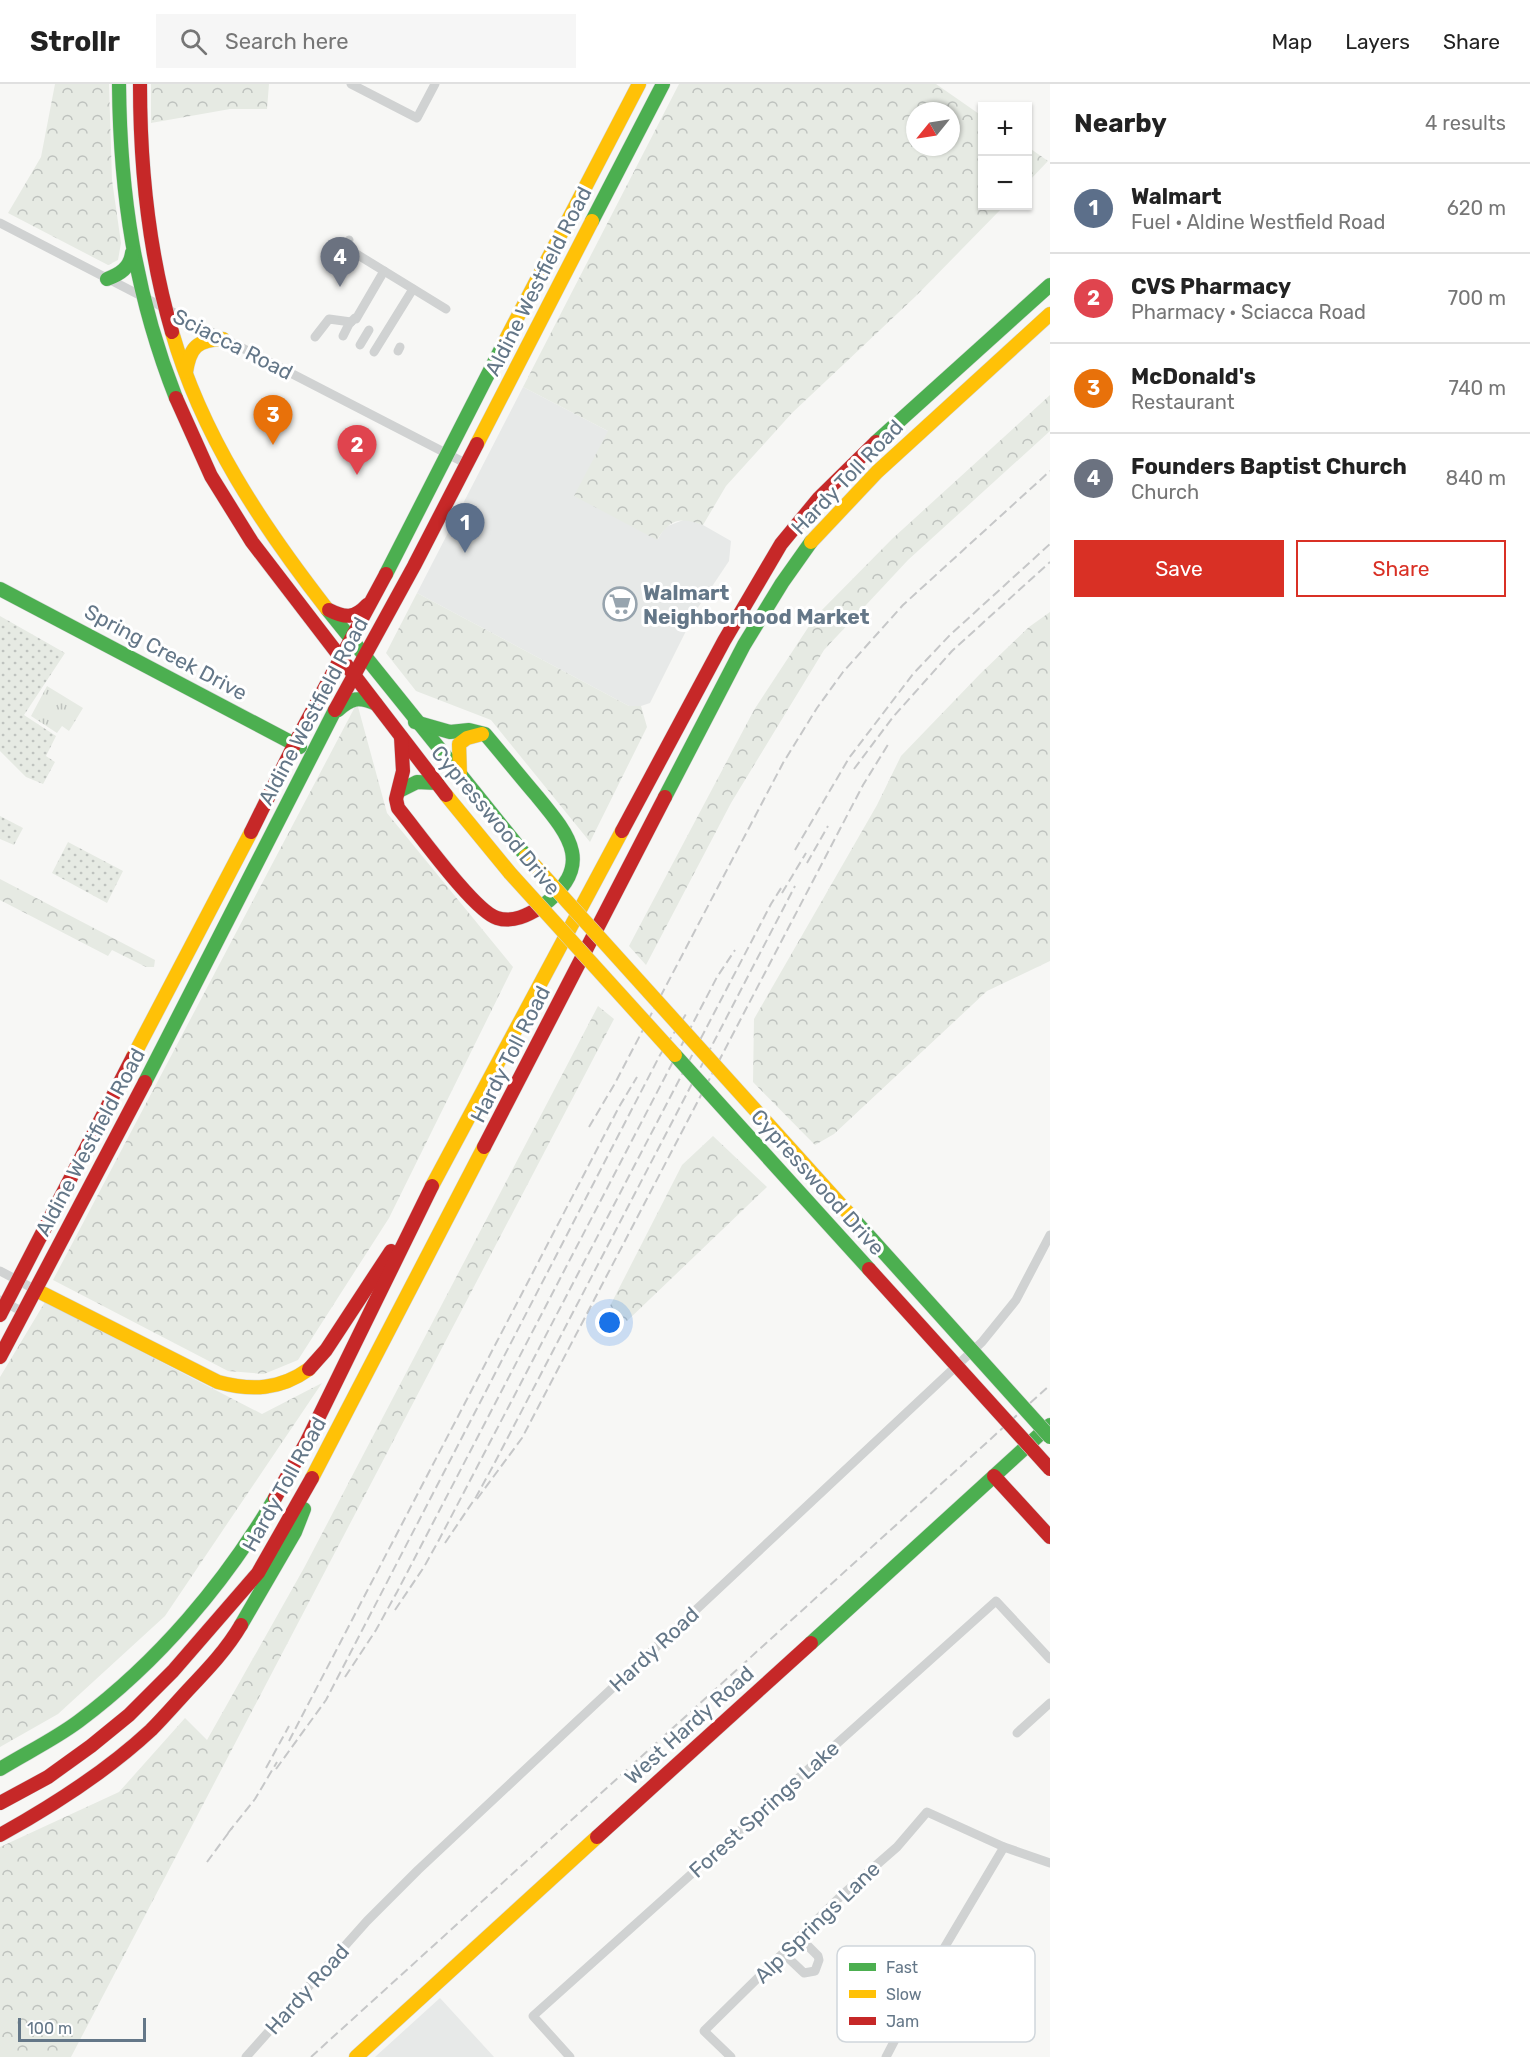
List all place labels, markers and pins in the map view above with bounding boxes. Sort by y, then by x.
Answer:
pin: 4 [320,238,360,287]
pin: 3 [254,396,292,445]
pin: 2 [338,426,376,475]
pin: 1 [446,504,484,553]
place label: Walmart Neighborhood Market [643,580,870,629]
supermarket icon: Walmart Neighborhood Market [602,586,638,622]

